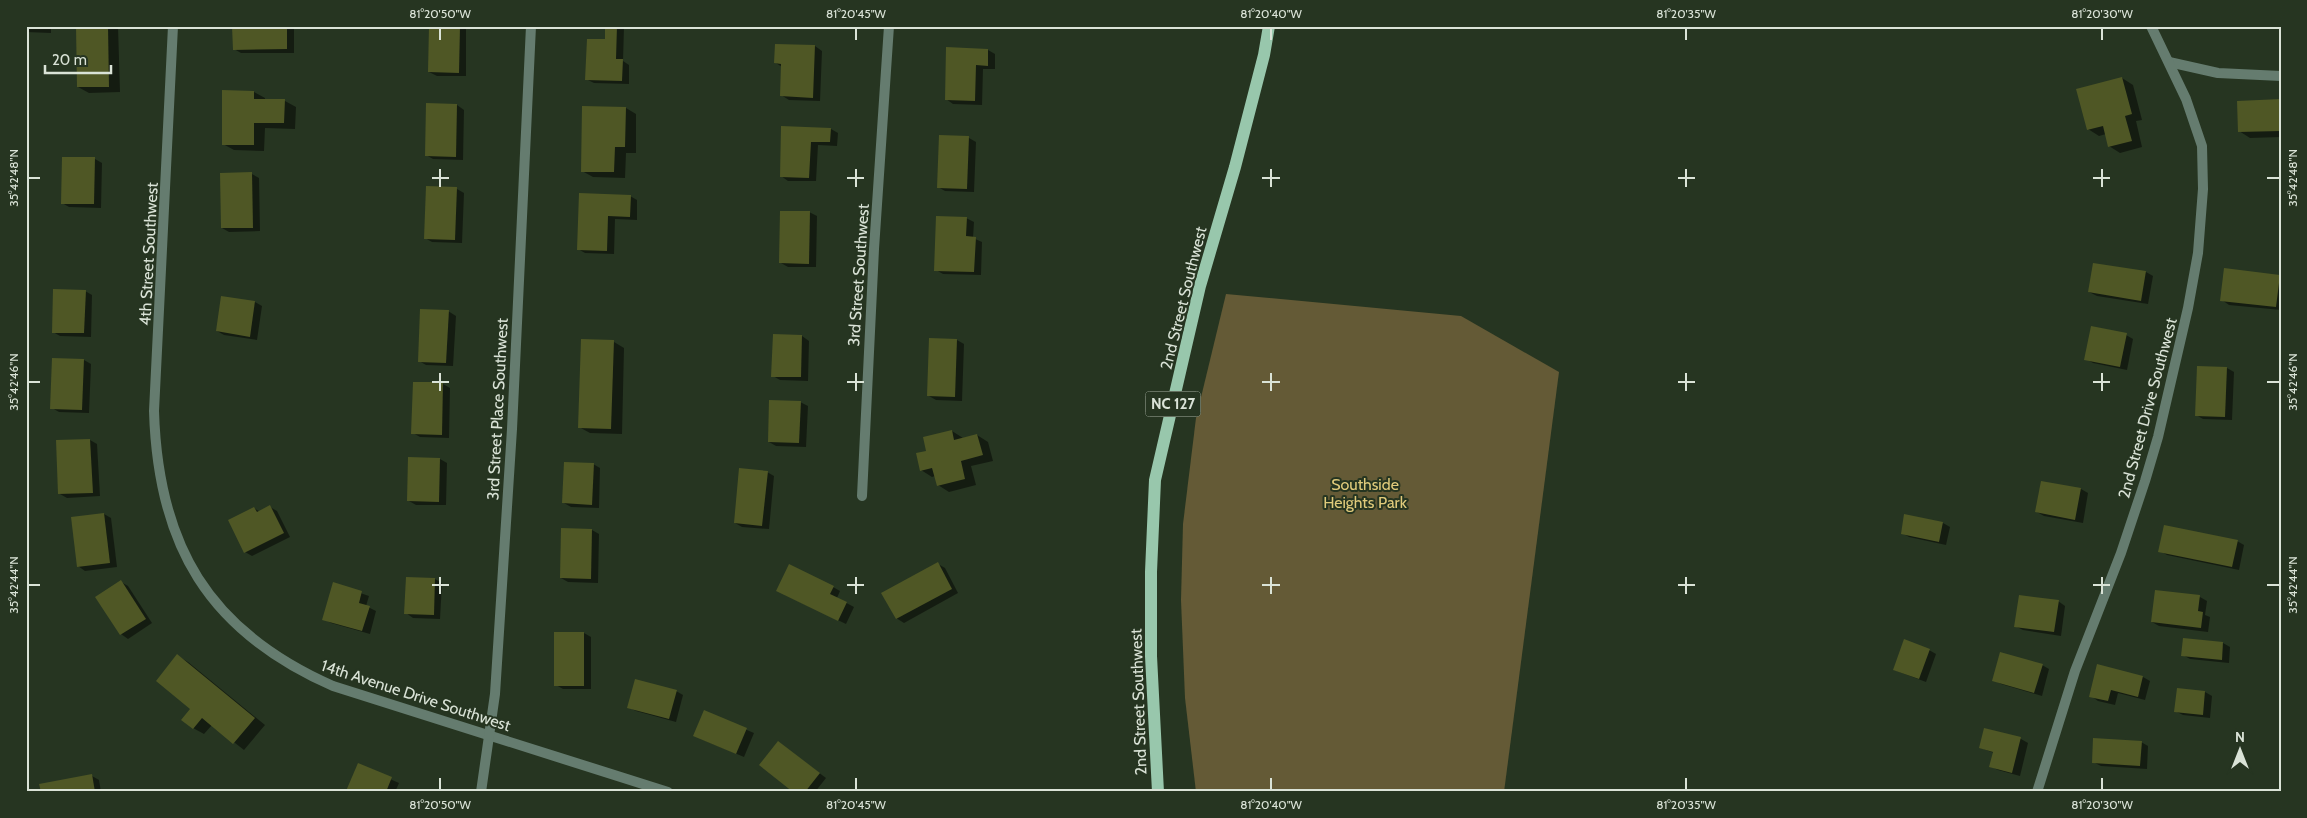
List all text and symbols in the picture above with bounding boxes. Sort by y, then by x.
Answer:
text: 81°20'50"W [409,6,471,21]
text: 81°20'45"W [826,6,887,21]
text: 81°20'40"W [1240,6,1302,21]
text: 81°20'35"W [1656,6,1716,21]
text: 81°20'30"W [2071,6,2133,21]
scale bar [45,42,111,74]
text: 20 m [52,51,87,69]
text: 35°42'48"N [6,149,21,207]
text: 35°42'48"N [2285,149,2300,207]
street label: 4th Street Southwest [135,181,162,326]
street label: 3rd Street Southwest [844,202,873,347]
street label: 2nd Street Southwest [1157,224,1211,372]
street label: 2nd Street Drive Southwest [2114,315,2181,501]
street label: 3rd Street Place Southwest [483,317,512,501]
text: 35°42'46"N [6,353,21,411]
text: 35°42'46"N [2285,353,2300,411]
road number: NC 127 [1146,392,1200,416]
park label: Southside Heights Park [1323,475,1408,512]
text: 35°42'44"N [6,556,21,614]
text: 35°42'44"N [2285,556,2300,614]
street label: 2nd Street Southwest [1126,628,1151,776]
street label: 14th Avenue Drive Southwest [319,656,514,735]
north arrow [2214,726,2264,776]
text: N [2235,728,2245,746]
text: 81°20'50"W [409,797,471,812]
text: 81°20'45"W [826,797,887,812]
text: 81°20'40"W [1240,797,1302,812]
text: 81°20'35"W [1656,797,1716,812]
text: 81°20'30"W [2071,797,2133,812]

